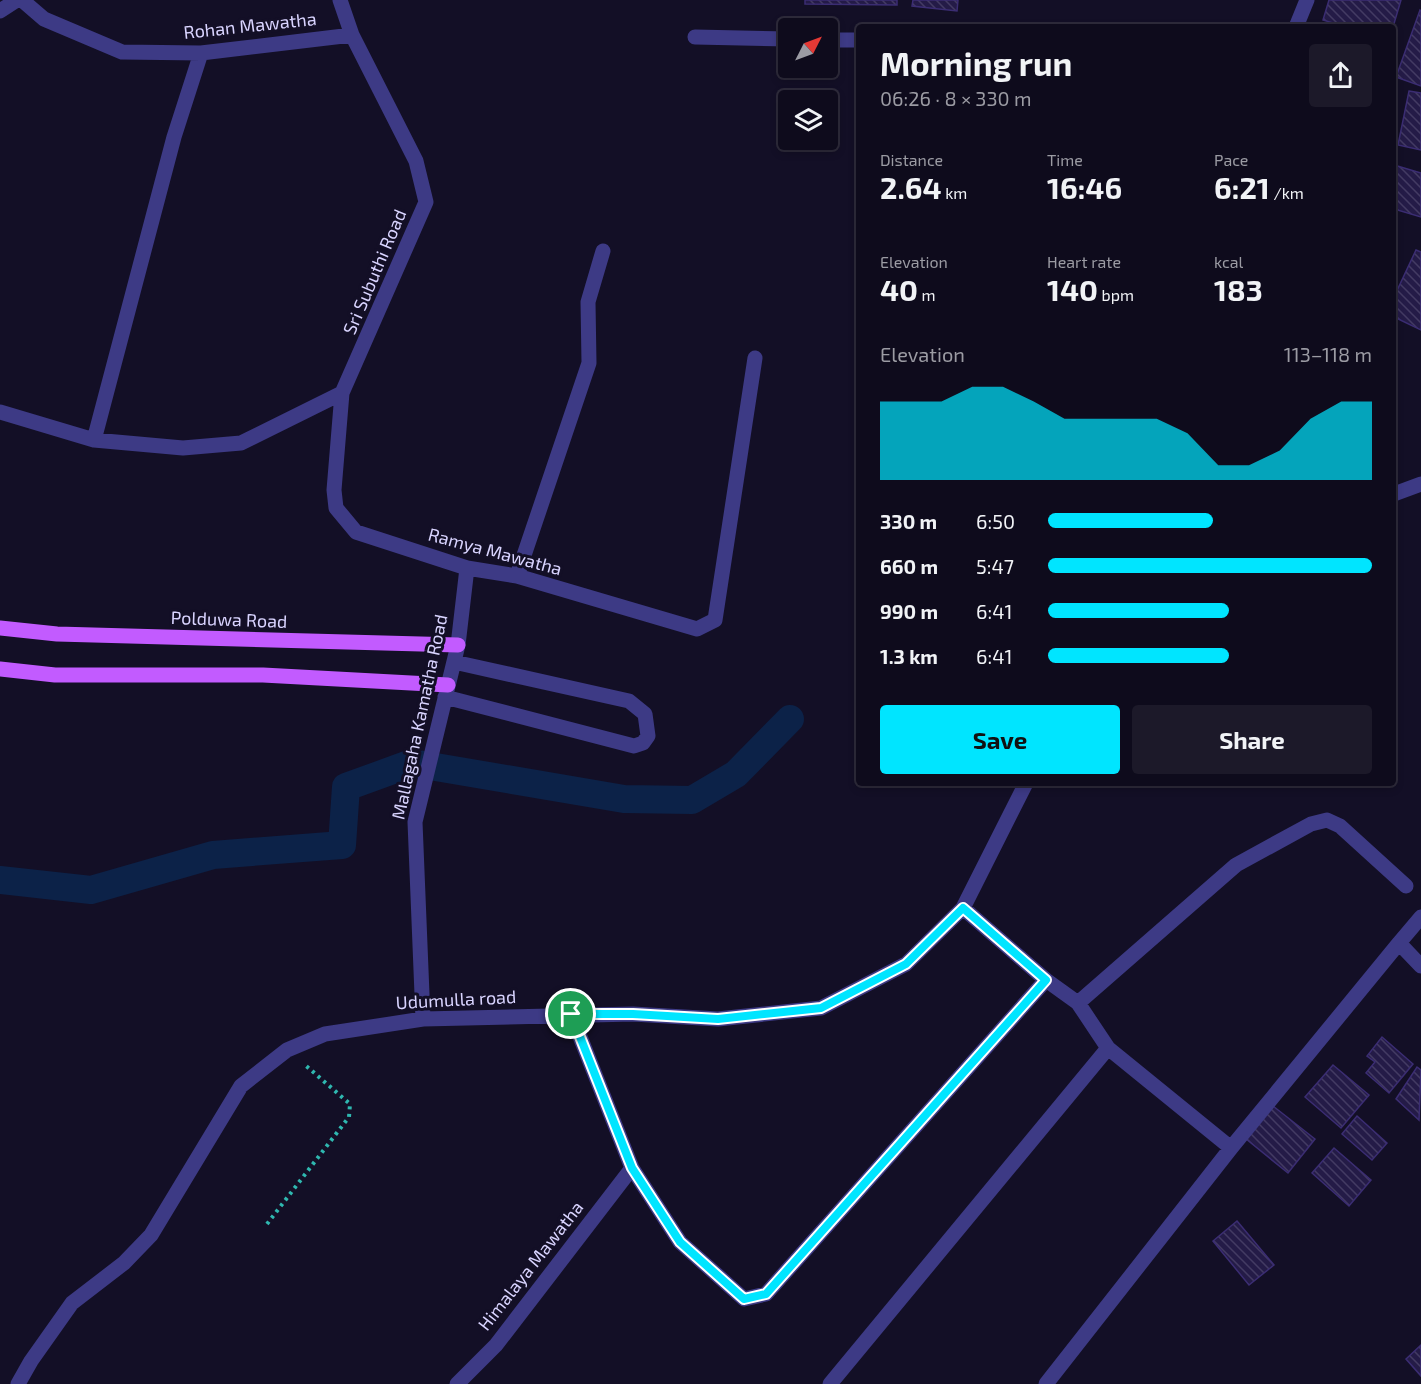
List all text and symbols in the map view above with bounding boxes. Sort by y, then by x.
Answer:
street label: Rohan Mawatha [182,7,317,43]
north arrow [778,18,838,78]
map controls [778,18,838,150]
text: Morning run [880,43,1072,83]
button: share [1309,44,1372,107]
text: 06:26 · 8 × 330 m [880,86,1032,110]
button: layers [778,90,838,150]
text: Distance [880,150,943,169]
text: Time [1047,150,1083,169]
text: Pace [1214,150,1248,169]
text: 2.64 [880,169,942,205]
text: 16:46 [1047,169,1122,205]
text: 6:21 [1214,169,1270,205]
text: km [942,183,967,202]
text: /km [1270,183,1304,202]
street label: Sri Subuthi Road [338,206,410,338]
text: Elevation [880,252,948,271]
text: Heart rate [1047,252,1121,271]
text: kcal [1214,252,1243,271]
text: 40 [880,271,918,307]
text: 140 [1047,271,1098,307]
text: 183 [1214,271,1263,307]
text: m [918,285,936,304]
text: bpm [1098,285,1134,304]
text: Elevation [880,342,965,366]
text: 113–118 m [1284,342,1372,366]
text: 330 m [880,509,937,533]
text: 6:50 [976,509,1015,533]
street label: Ramya Mawatha [426,523,565,579]
text: 660 m [880,554,938,578]
text: 5:47 [976,554,1014,578]
text: 990 m [880,599,938,623]
text: 6:41 [976,599,1012,623]
street label: Polduwa Road [170,606,288,632]
street label: Mallagaha Kamatha Road [387,612,452,821]
text: 1.3 km [880,644,938,668]
text: 6:41 [976,644,1012,668]
button: Save [880,705,1120,774]
button: Share [1132,705,1372,774]
street label: Udumulla road [395,985,517,1013]
pin [545,988,596,1039]
icon: arrive [554,997,587,1030]
street label: Himalaya Mawatha [473,1196,588,1335]

